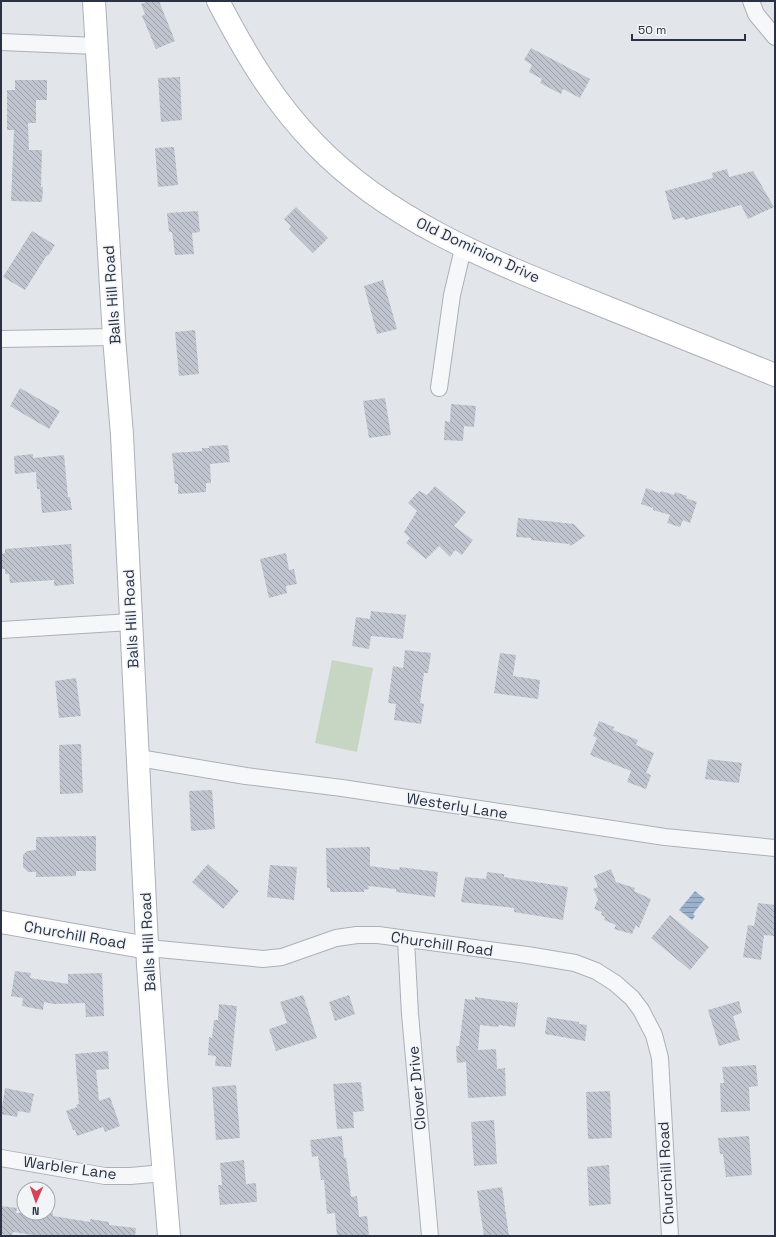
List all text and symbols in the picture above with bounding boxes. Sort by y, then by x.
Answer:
scale bar [632,16,745,42]
text: 50 m [638,22,666,38]
street label: Old Dominion Drive [413,213,543,287]
street label: Balls Hill Road [99,245,124,345]
street label: Balls Hill Road [118,569,143,669]
street label: Westerly Lane [405,788,509,823]
street label: Balls Hill Road [135,892,160,992]
street label: Churchill Road [23,916,128,953]
street label: Churchill Road [390,927,494,960]
street label: Clover Drive [403,1045,430,1131]
street label: Churchill Road [653,1121,678,1225]
street label: Warbler Lane [22,1152,118,1183]
north arrow [16,1181,56,1221]
text: N [32,1204,40,1218]

